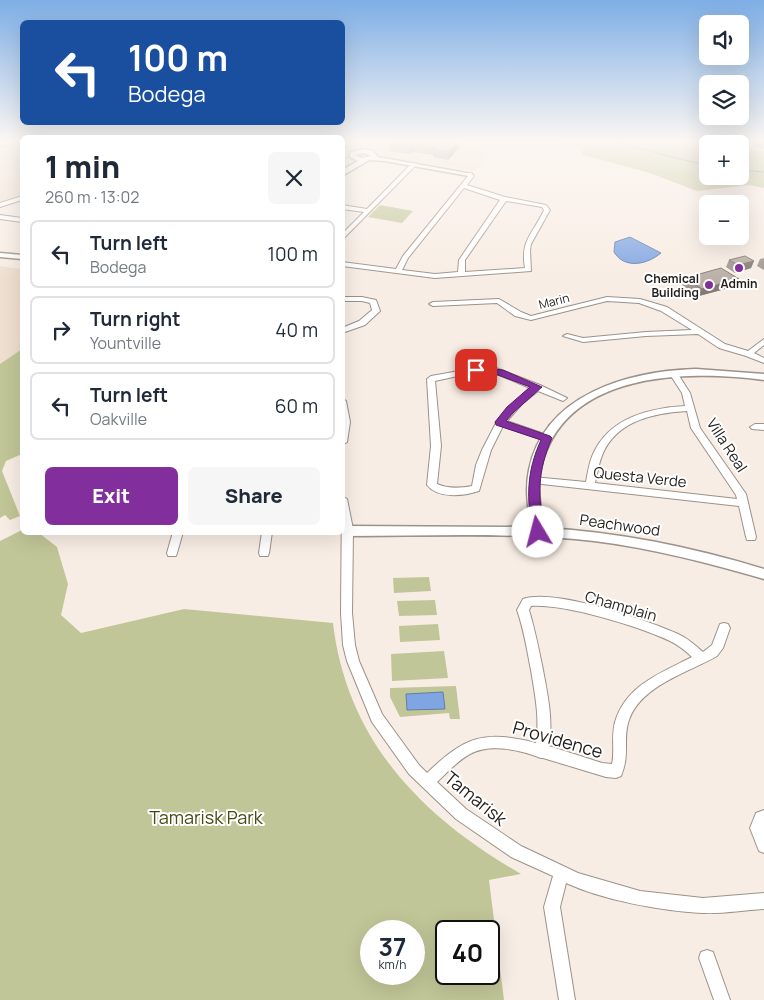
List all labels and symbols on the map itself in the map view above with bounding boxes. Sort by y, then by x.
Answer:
marker: Admin [733,262,745,274]
place label: Chemical Building [644,270,699,301]
place label: Admin [720,275,758,292]
marker: Chemical Building [703,279,715,291]
street label: Marin [537,289,571,313]
pin [455,349,497,391]
street label: Villa Real [702,414,752,476]
street label: Questa Verde [592,462,688,492]
position arrow [511,505,563,557]
street label: Peachwood [578,509,662,541]
street label: Champlain [583,586,659,626]
street label: Providence [510,715,606,763]
street label: Tamarisk [440,765,513,831]
park label: Tamarisk Park [149,805,264,829]
speed limit sign: 40 [435,920,500,985]

